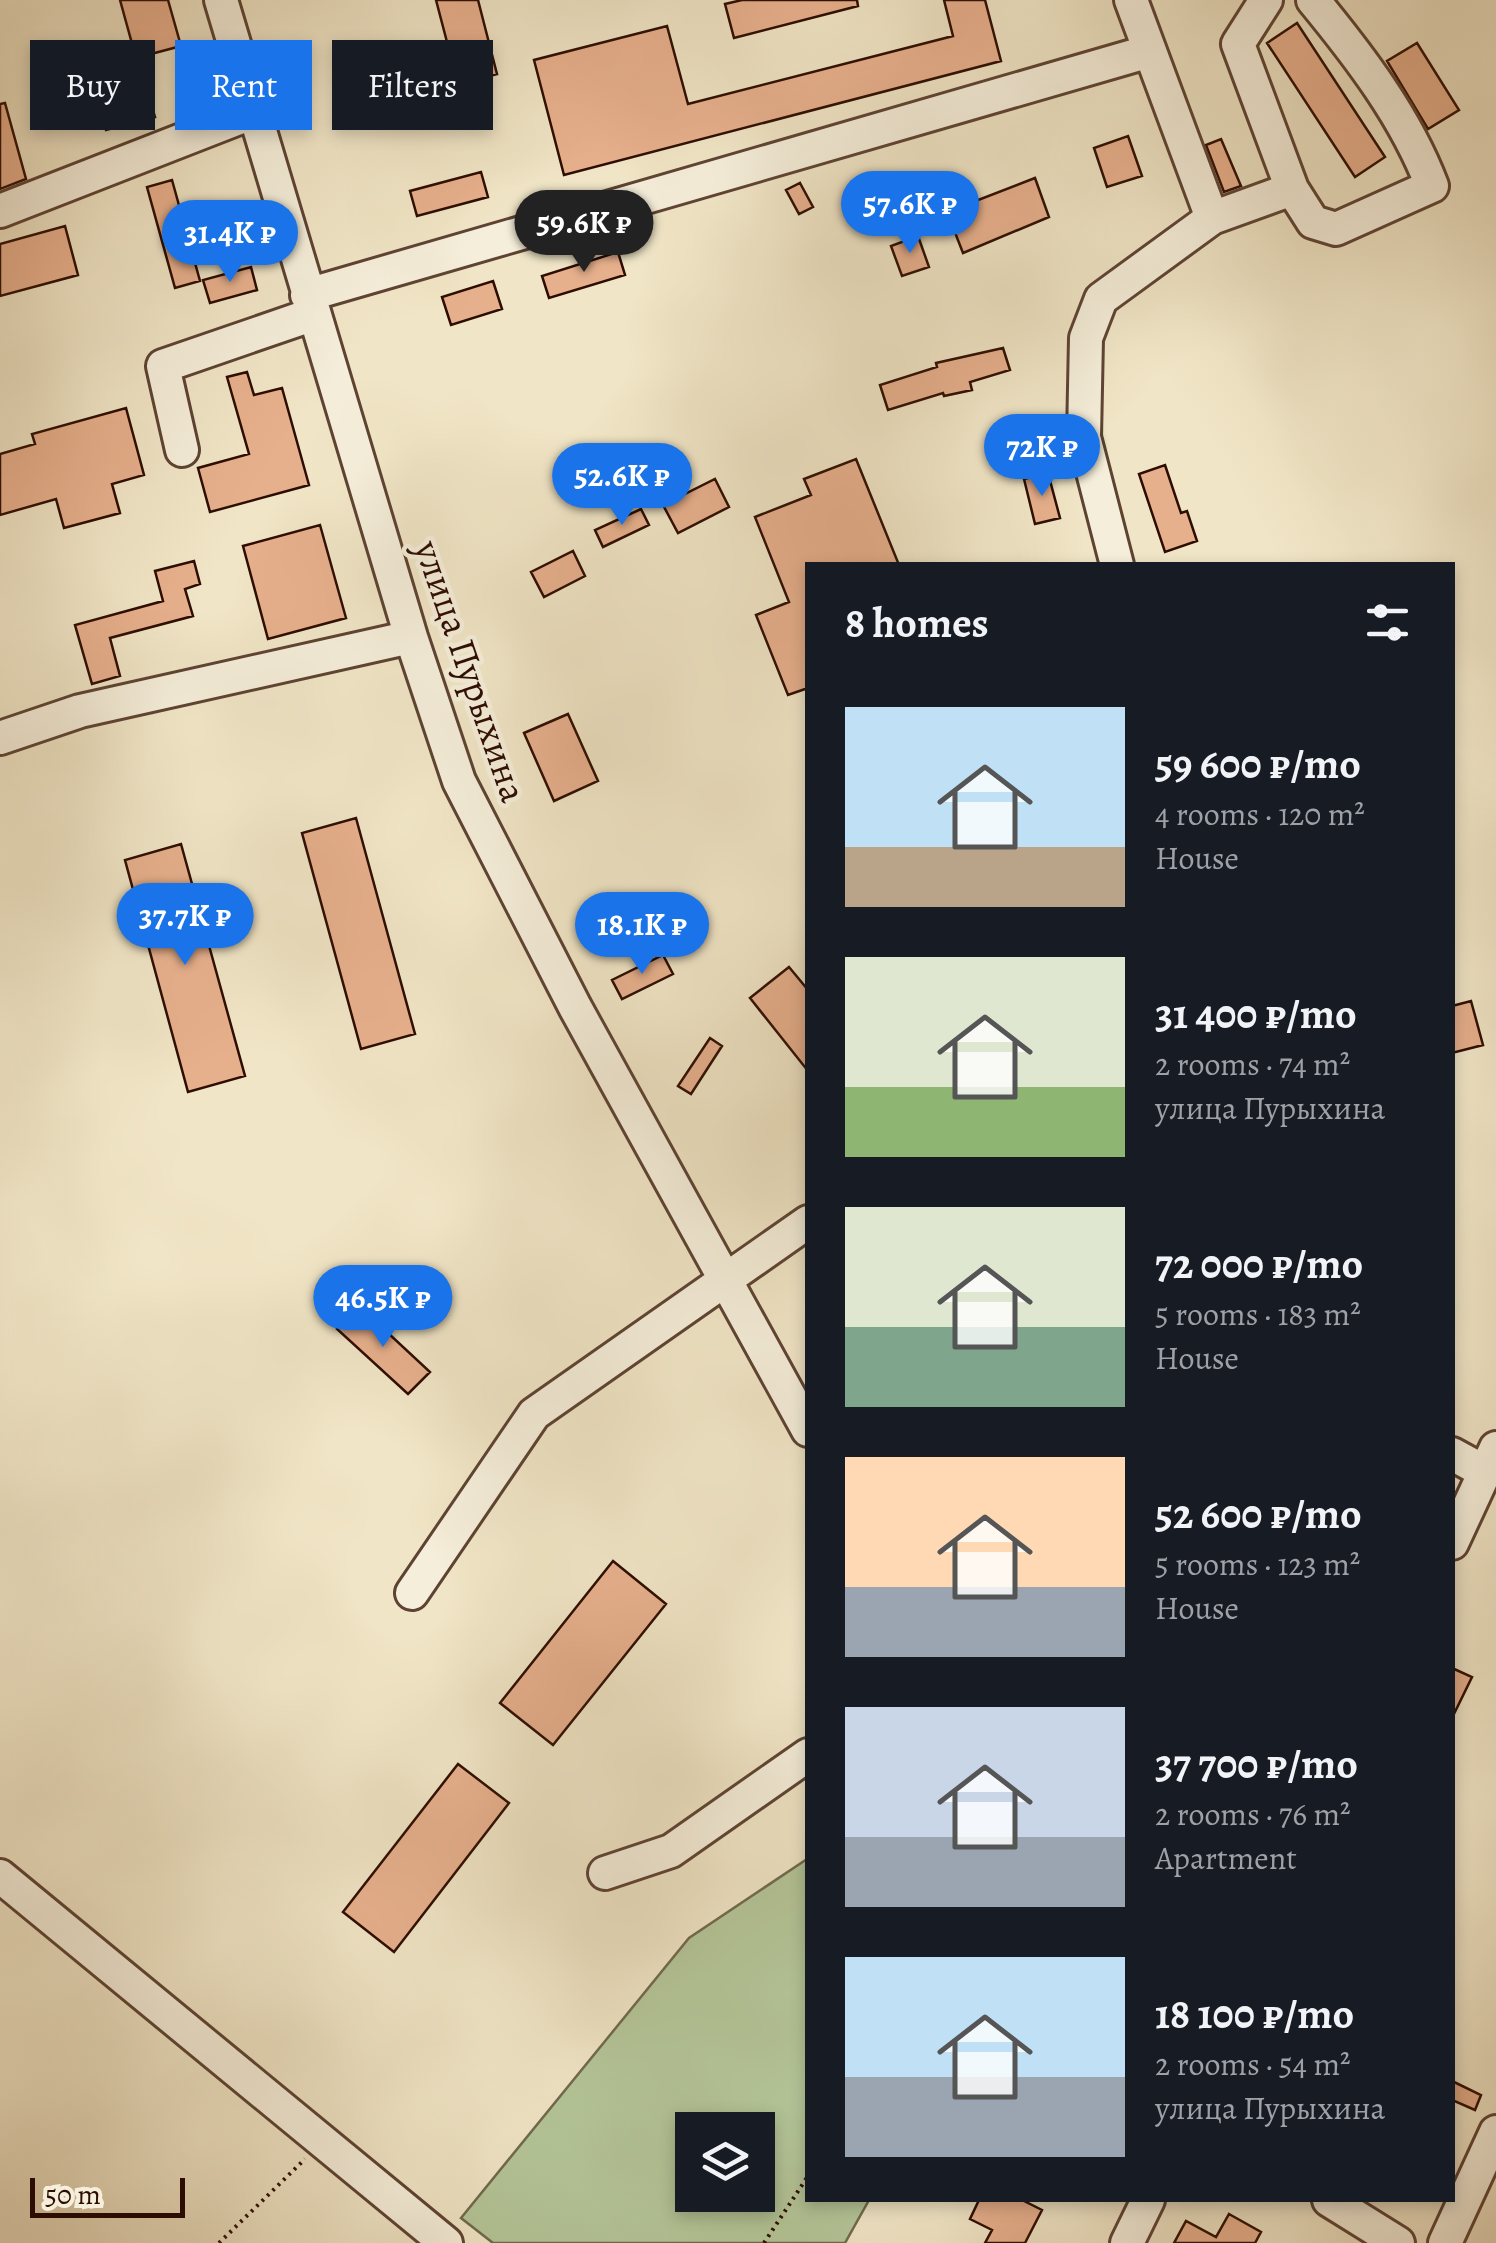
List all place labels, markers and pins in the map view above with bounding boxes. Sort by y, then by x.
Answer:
pin: 57.6K ₽ [818,171,1002,256]
pin: 59.6K ₽ [492,190,676,275]
pin: 31.4K ₽ [138,200,322,285]
pin: 72K ₽ [972,414,1112,499]
pin: 52.6K ₽ [530,443,714,528]
pin: 37.7K ₽ [93,883,277,968]
pin: 18.1K ₽ [550,892,734,977]
pin: 46.5K ₽ [291,1265,475,1350]

